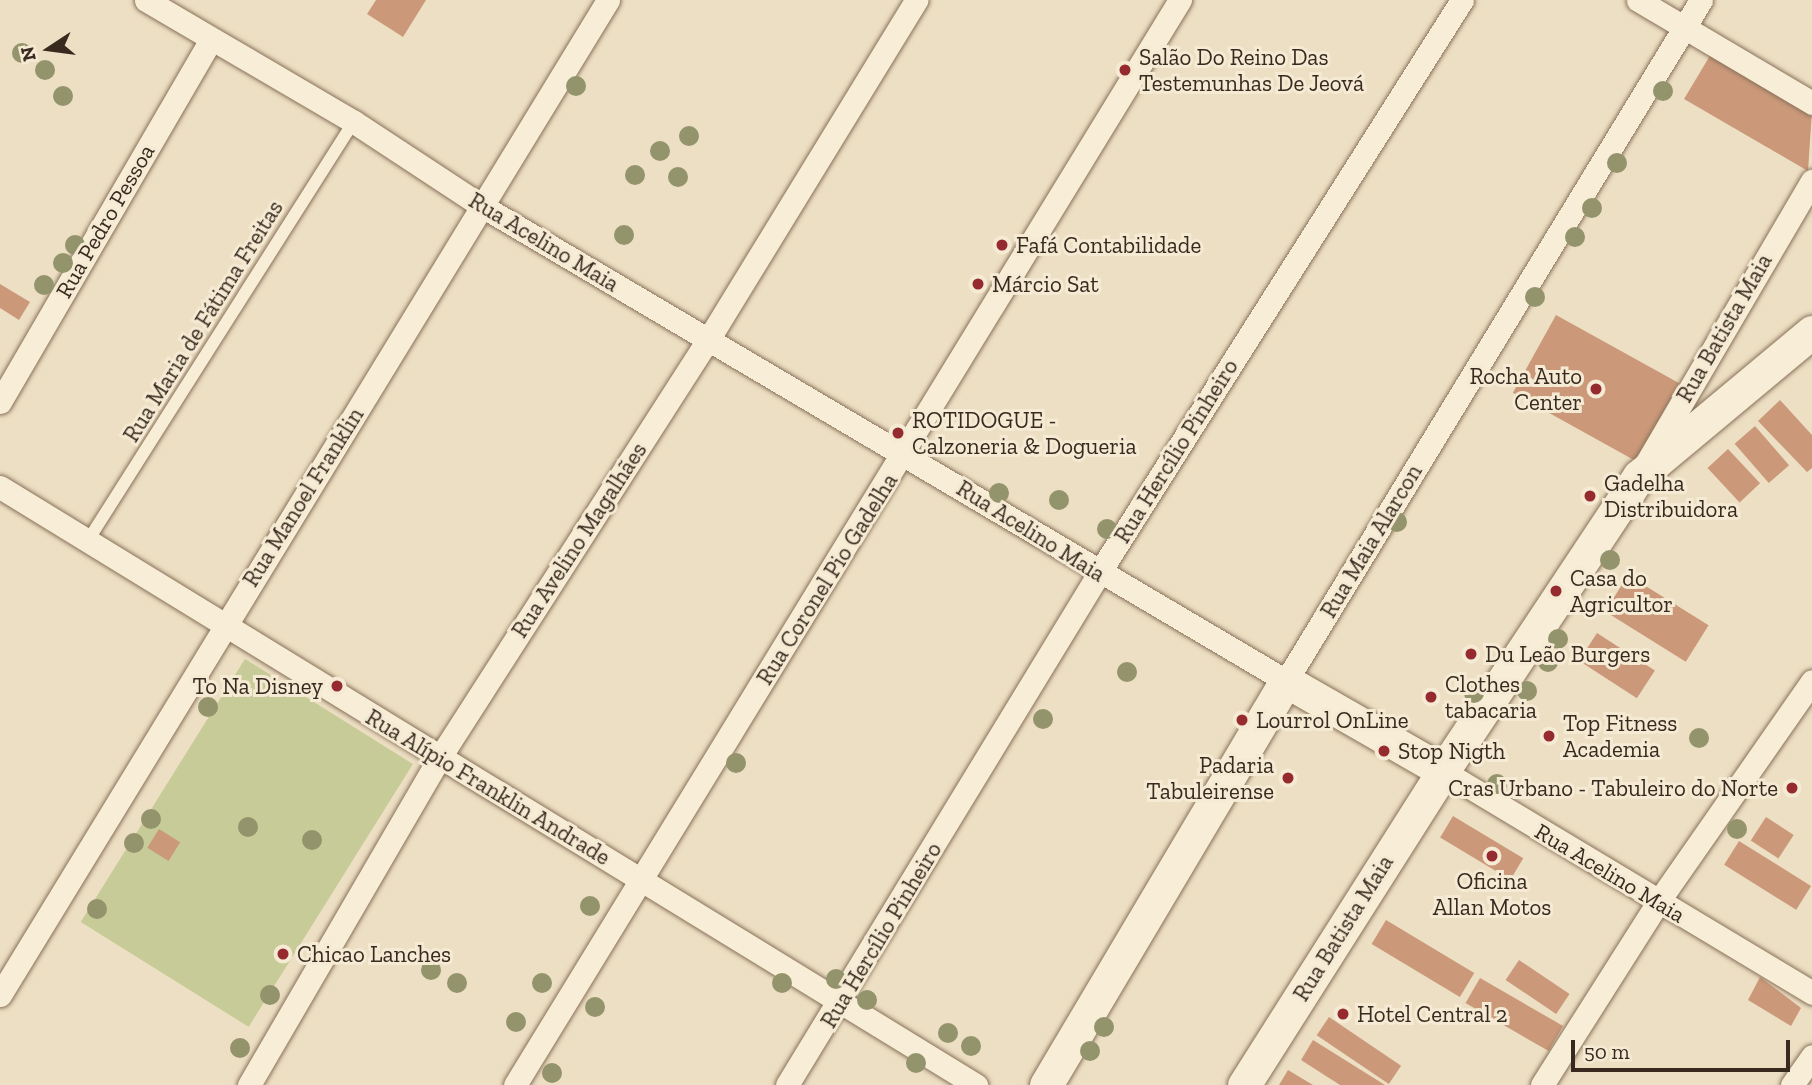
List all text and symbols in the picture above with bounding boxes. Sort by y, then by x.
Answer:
north arrow [14,14,84,84]
place label: Salão Do Reino Das Testemunhas De Jeová [1139,43,1364,97]
text: N [15,44,41,63]
marker: Salão Do Reino Das Testemunhas De Jeová [1117,62,1133,78]
street label: Rua Pedro Pessoa [50,139,160,303]
street label: Rua Acelino Maia [464,186,624,298]
street label: Rua Maria de Fátima Freitas [117,195,289,447]
place label: Fafá Contabilidade [1016,231,1201,259]
marker: Fafá Contabilidade [994,237,1010,253]
street label: Rua Batista Maia [1670,249,1778,407]
place label: Márcio Sat [992,270,1099,298]
marker: Márcio Sat [970,276,986,292]
street label: Rua Hercílio Pinheiro [1108,354,1244,548]
place label: Rocha Auto Center [1469,362,1582,416]
marker: Rocha Auto Center [1588,381,1604,397]
street label: Rua Manoel Franklin [237,402,369,592]
place label: ROTIDOGUE - Calzoneria & Dogueria [912,406,1137,460]
marker: ROTIDOGUE - Calzoneria & Dogueria [890,425,906,441]
street label: Rua Avelino Magalhães [505,437,653,643]
street label: Rua Maia Alarcon [1314,459,1428,623]
street label: Rua Coronel Pio Gadelha [751,468,903,690]
place label: Gadelha Distribuidora [1604,469,1738,523]
street label: Rua Acelino Maia [951,474,1111,588]
marker: Gadelha Distribuidora [1582,488,1598,504]
place label: Casa do Agricultor [1570,564,1673,618]
marker: Casa do Agricultor [1548,583,1564,599]
place label: Du Leão Burgers [1485,640,1650,668]
marker: Du Leão Burgers [1463,646,1479,662]
place label: Clothes tabacaria [1445,670,1537,724]
place label: To Na Disney [192,672,323,700]
marker: To Na Disney [329,678,345,694]
marker: Clothes tabacaria [1423,689,1439,705]
street label: Rua Alípio Franklin Andrade [360,703,616,871]
place label: Lourrol OnLine [1256,706,1409,734]
place label: Top Fitness Academia [1563,709,1677,763]
marker: Lourrol OnLine [1234,712,1250,728]
marker: Top Fitness Academia [1541,728,1557,744]
place label: Stop Nigth [1398,737,1506,765]
marker: Stop Nigth [1376,743,1392,759]
place label: Padaria Tabuleirense [1146,751,1274,805]
marker: Padaria Tabuleirense [1280,770,1296,786]
place label: Cras Urbano - Tabuleiro do Norte [1448,774,1778,802]
marker: Cras Urbano - Tabuleiro do Norte [1784,780,1800,796]
street label: Rua Acelino Maia [1530,817,1690,929]
street label: Rua Hercílio Pinheiro [815,837,947,1033]
marker: Oficina Allan Motos [1484,848,1500,864]
street label: Rua Batista Maia [1287,850,1399,1006]
place label: Oficina Allan Motos [1433,867,1551,921]
place label: Chicao Lanches [297,940,451,968]
marker: Chicao Lanches [275,946,291,962]
place label: Hotel Central 2 [1357,1000,1508,1028]
marker: Hotel Central 2 [1335,1006,1351,1022]
scale bar [1574,1026,1793,1070]
text: 50 m [1584,1039,1630,1064]

